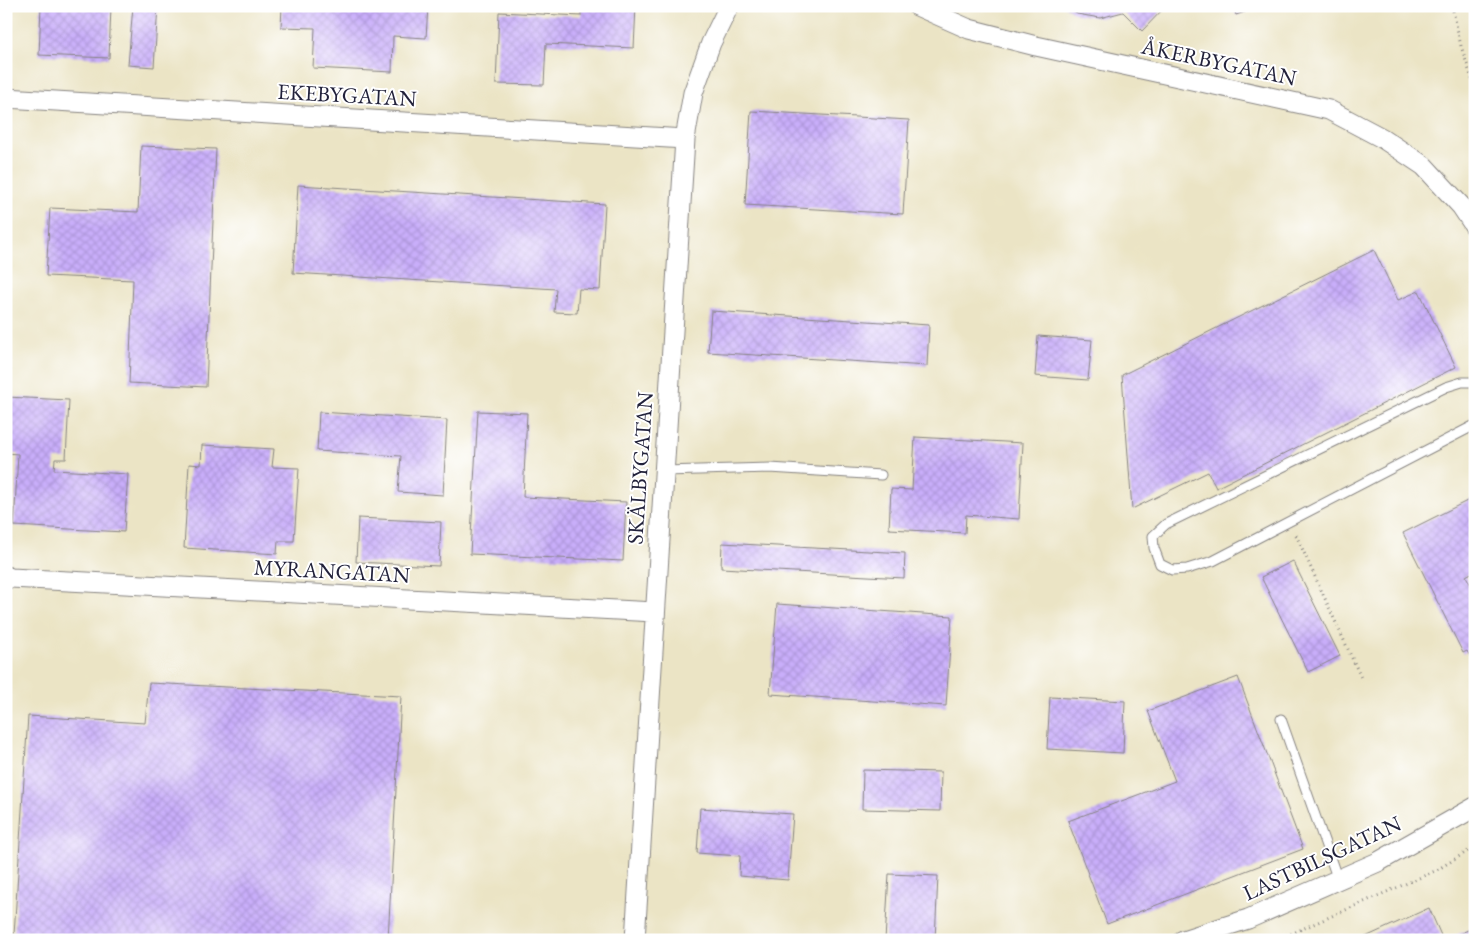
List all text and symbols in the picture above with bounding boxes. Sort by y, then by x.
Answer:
street label: ÅKERBYGATAN [1138,31,1300,93]
street label: EKEBYGATAN [277,77,418,113]
street label: SKÄLBYGATAN [620,390,660,545]
street label: MYRANGATAN [253,552,411,590]
street label: LASTBILSGATAN [1238,808,1406,907]

